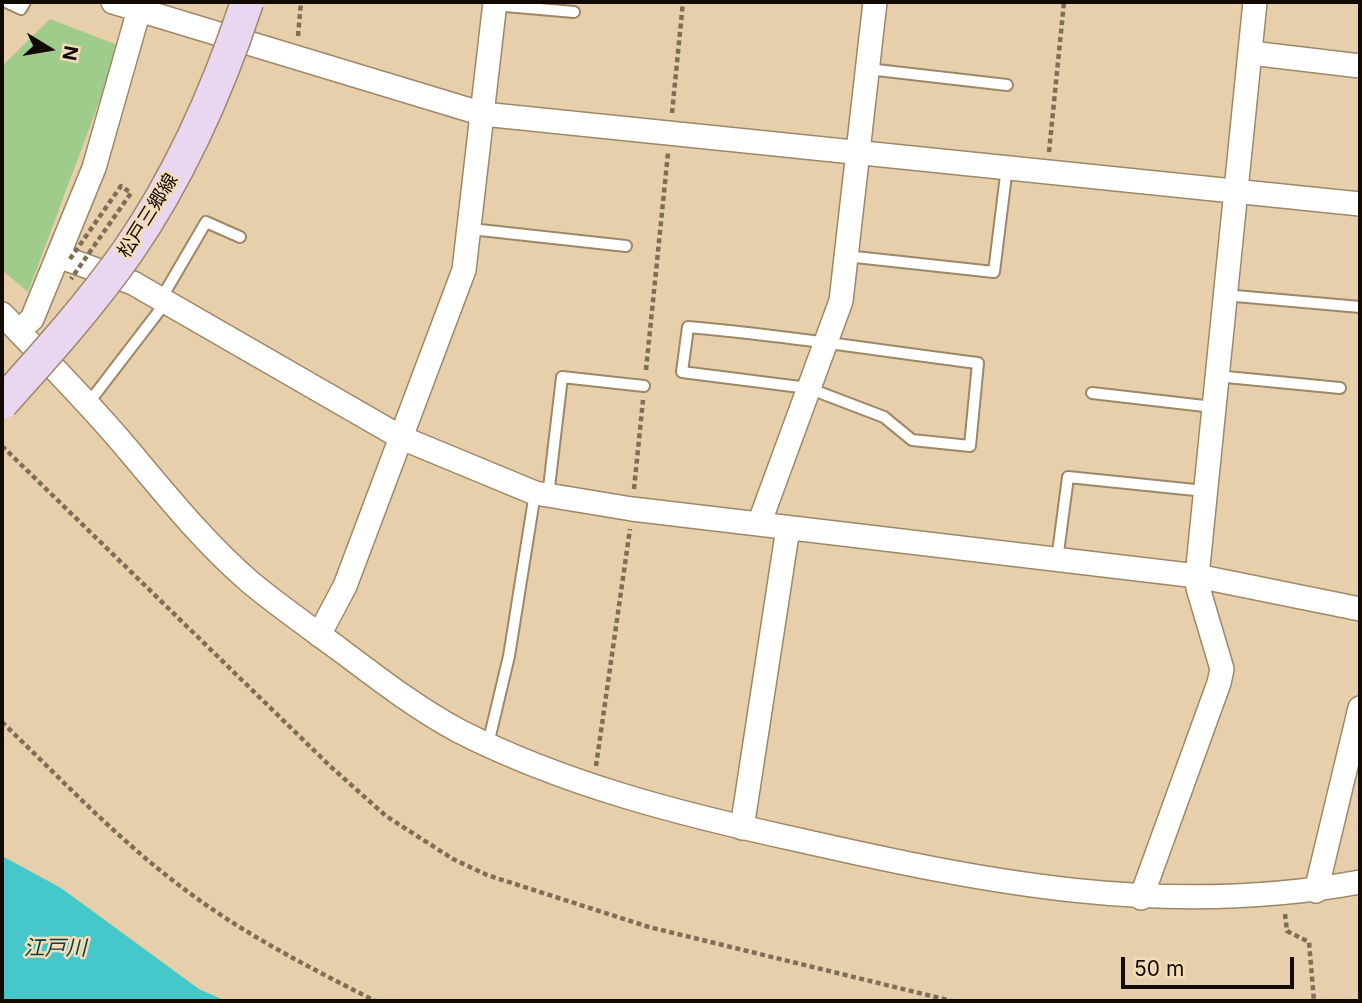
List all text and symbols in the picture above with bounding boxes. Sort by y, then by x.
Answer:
north arrow [14,14,84,84]
text: N [57,44,83,62]
street label: 松戸三郷線 [113,170,183,262]
water label: 江戸川 [24,936,86,962]
scale bar [1124,944,1297,988]
text: 50 m [1134,956,1184,981]

